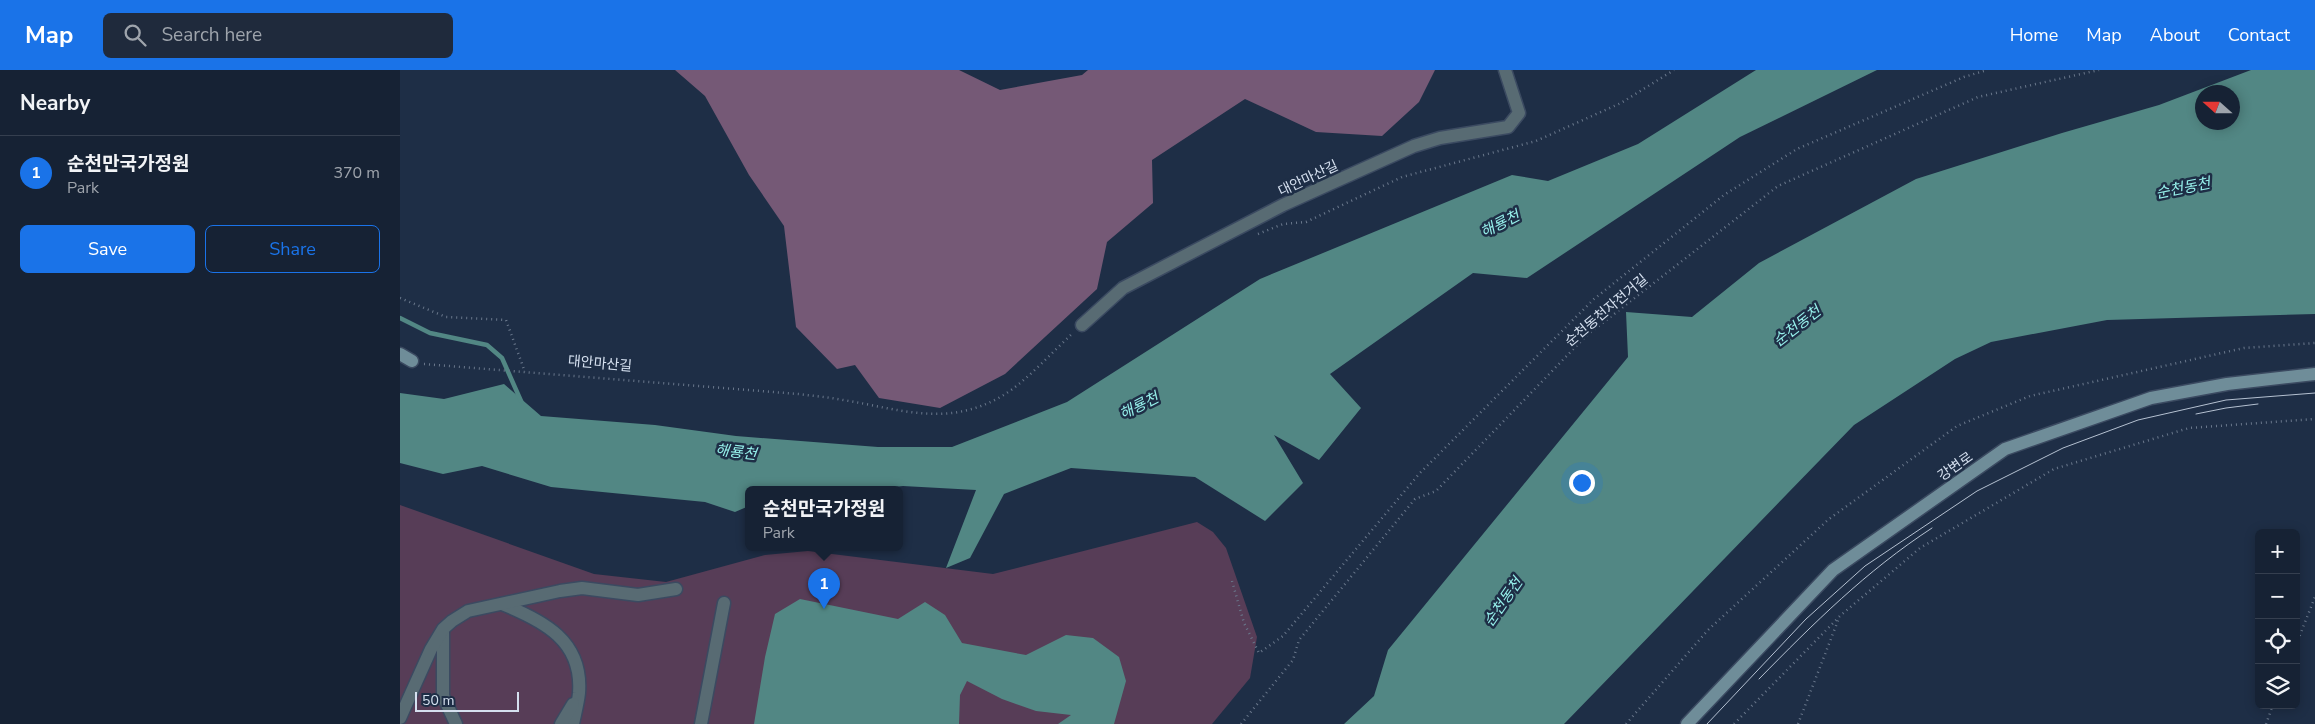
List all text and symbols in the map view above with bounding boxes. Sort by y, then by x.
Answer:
search box [103,13,453,58]
text: Map [25,19,73,51]
icon: search [121,21,149,49]
text: Search here [161,22,262,48]
text: Home [2010,23,2058,47]
text: Map [2086,23,2122,47]
text: About [2150,23,2200,47]
text: Contact [2228,23,2290,47]
north arrow [2195,85,2240,130]
text: Nearby [20,89,90,117]
text: 순천만국가정원 [67,151,189,177]
street label: 대안마산길 [1275,156,1341,201]
text: 1 [31,162,41,184]
text: 370 m [333,162,380,184]
water label: 순천동천 [2154,172,2214,203]
text: Park [67,177,99,199]
water label: 해룡천 [1477,205,1525,242]
button: Save [20,225,195,273]
button: Share [205,225,380,273]
street label: 순천동천자전거길 [1561,270,1652,351]
water label: 순천동천 [1769,300,1827,351]
street label: 대안마산길 [567,351,633,376]
water label: 해룡천 [1116,387,1164,424]
water label: 해룡천 [714,440,760,465]
street label: 강변로 [1934,447,1977,485]
your location [1569,470,1595,496]
popup [745,486,903,551]
text: 순천만국가정원 [763,496,885,522]
text: Park [763,522,795,544]
map controls [2255,529,2300,709]
button: + [2255,529,2300,574]
pin: 1 [808,568,840,609]
water label: 순천동천 [1479,572,1528,630]
button: − [2255,574,2300,619]
button: locate [2255,619,2300,664]
button: layers [2255,664,2300,709]
scale bar [415,689,519,712]
text: 50 m [422,691,454,710]

